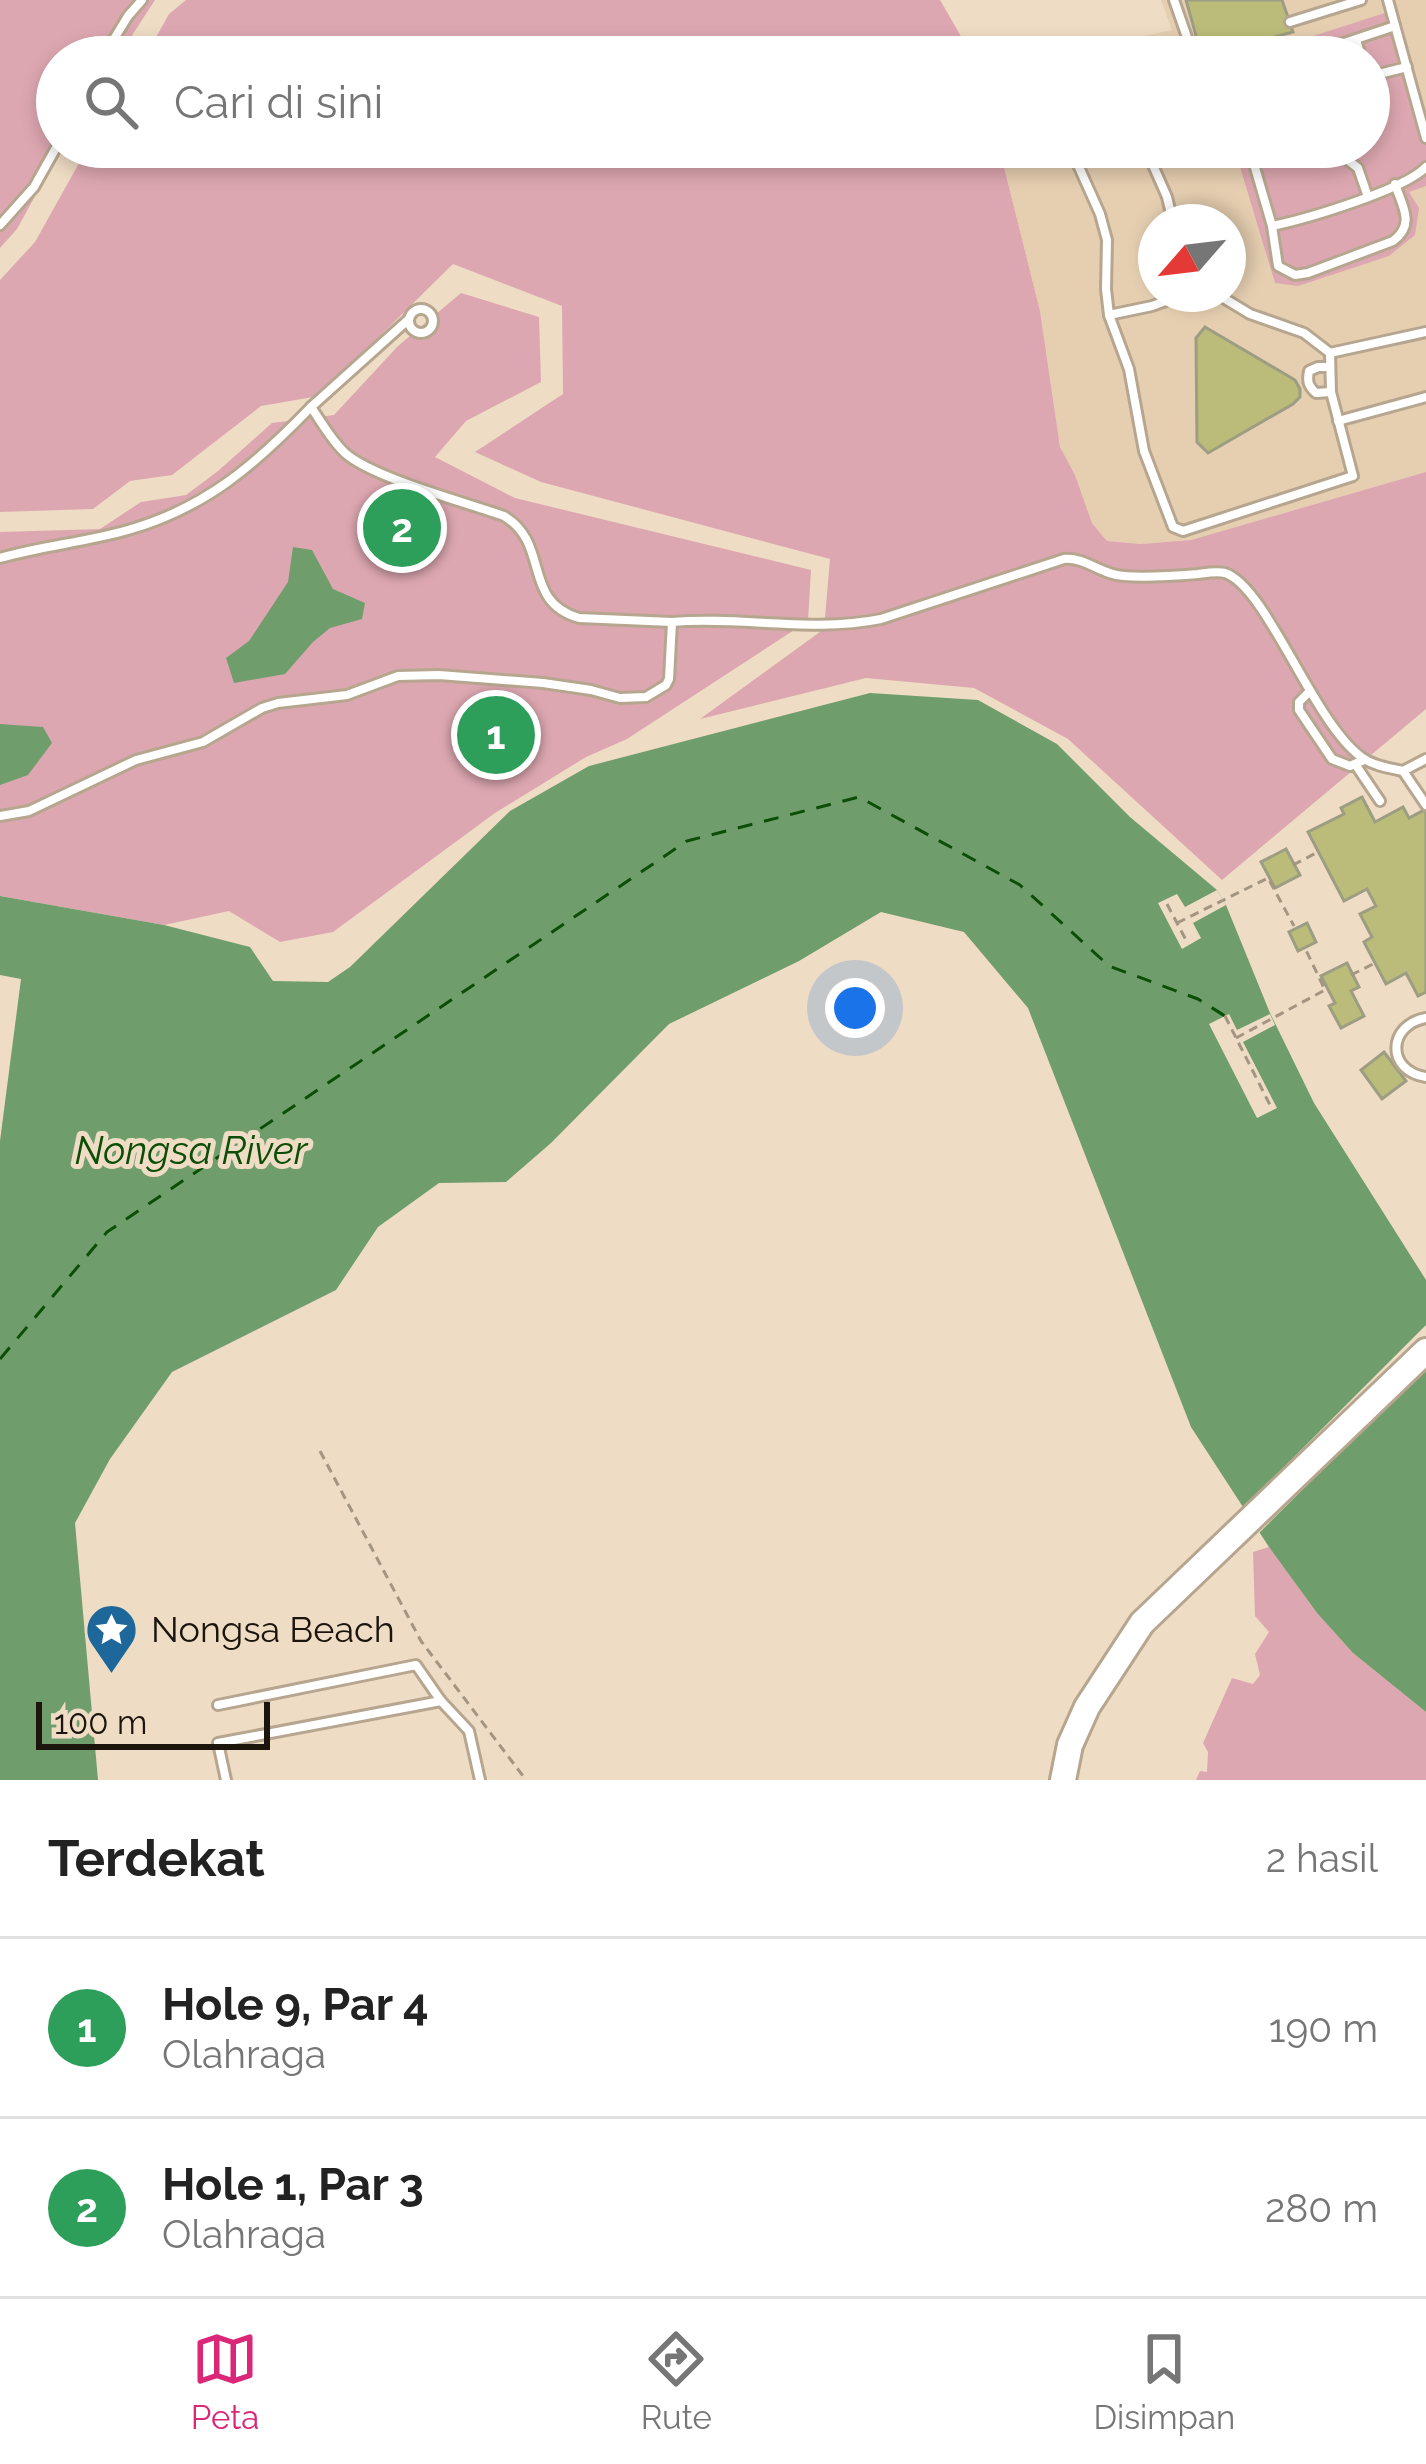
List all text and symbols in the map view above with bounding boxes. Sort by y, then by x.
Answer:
search box [36,36,1390,168]
icon: search [78,69,144,135]
text: Cari di sini [174,76,383,129]
north arrow [1138,204,1246,312]
pin: 2 [363,483,441,573]
pin: 1 [457,690,535,780]
your location [825,978,885,1038]
water label: Nongsa River [75,1127,309,1173]
place icon: Nongsa Beach [84,1601,140,1675]
place label: Nongsa Beach [151,1608,395,1650]
scale bar [36,1696,270,1749]
text: 100 m [54,1703,147,1742]
text: Terdekat [48,1828,265,1888]
text: 2 hasil [1266,1835,1378,1881]
text: Hole 9, Par 4 [162,1978,429,2031]
text: 1 [77,2005,97,2051]
text: 190 m [1269,2005,1378,2051]
text: Olahraga [162,2031,326,2077]
text: Hole 1, Par 3 [162,2158,424,2211]
text: 2 [76,2185,98,2231]
text: 280 m [1265,2185,1378,2231]
text: Olahraga [162,2211,326,2257]
tab: Peta [191,2326,259,2437]
tab: Rute [641,2326,712,2437]
tab: Disimpan [1093,2326,1235,2437]

